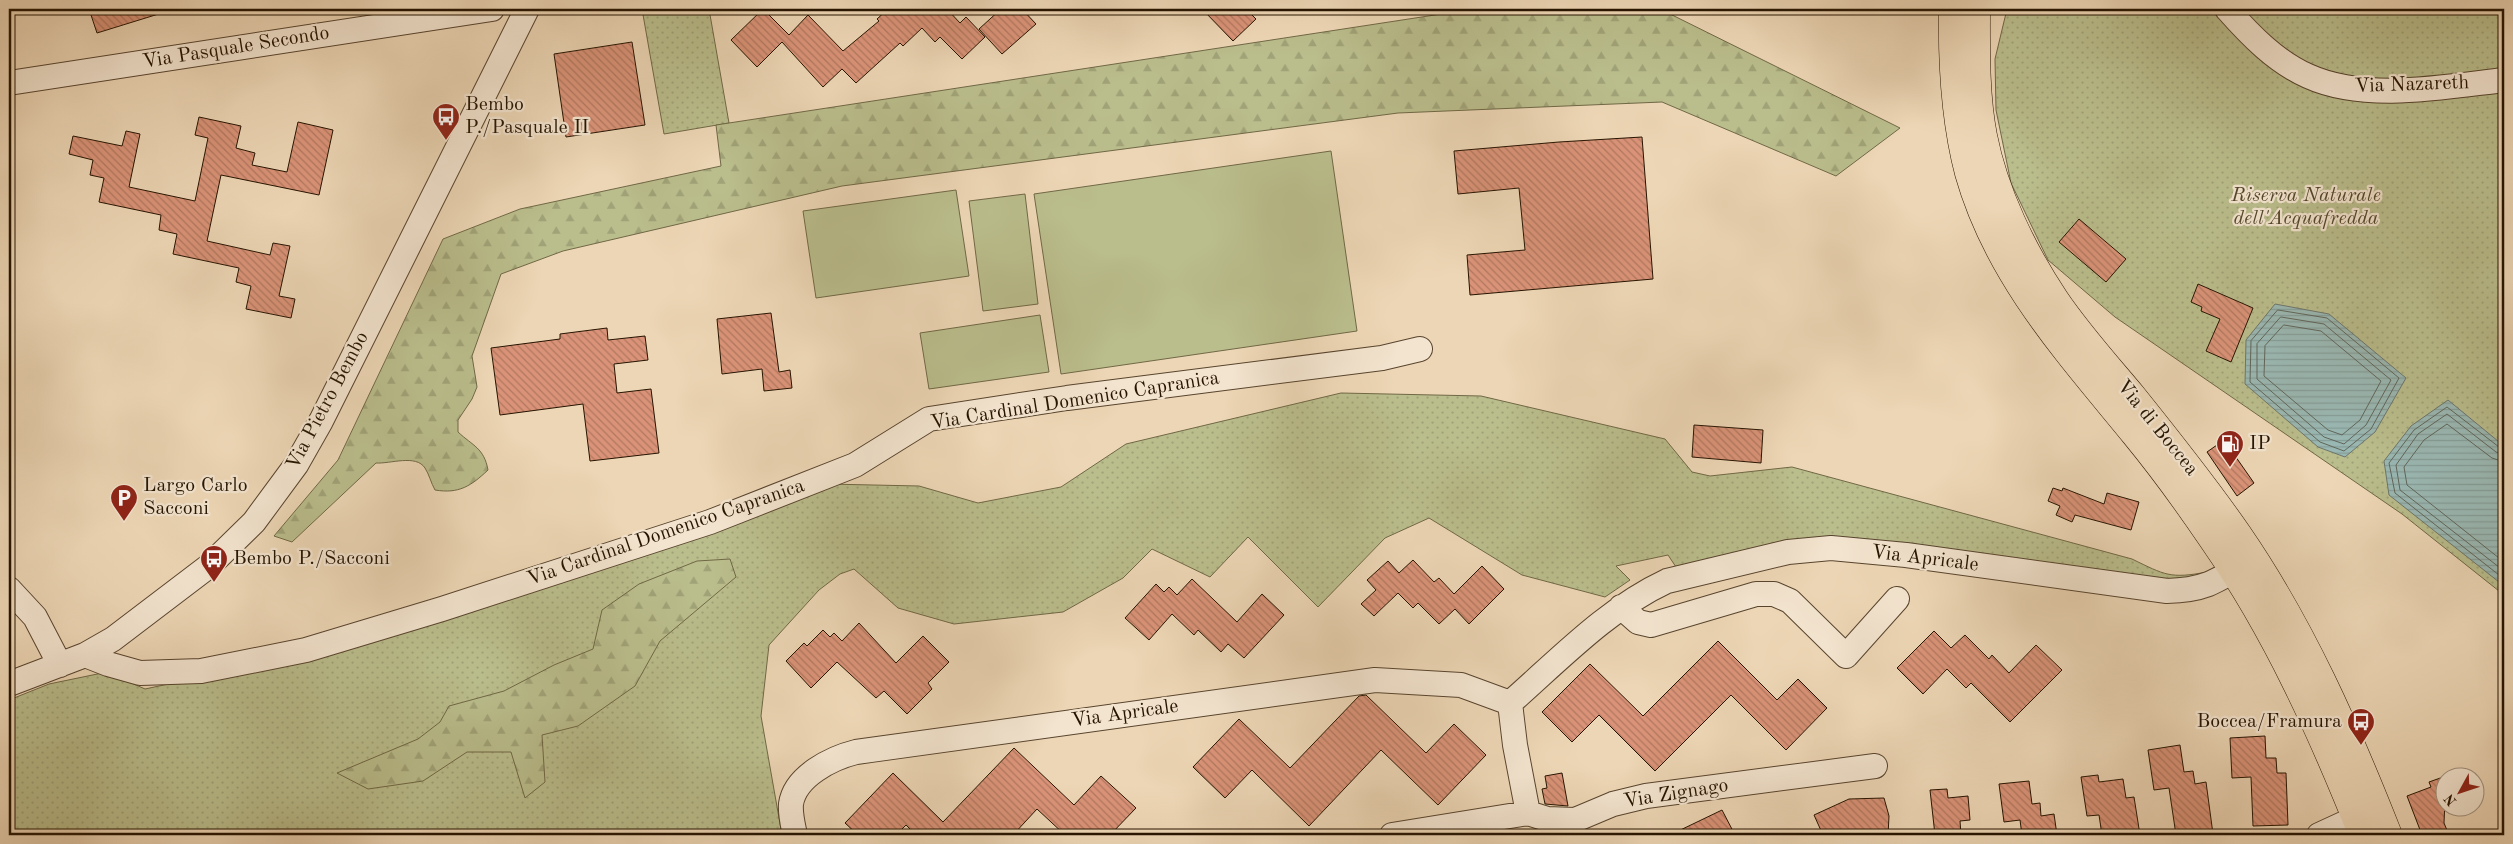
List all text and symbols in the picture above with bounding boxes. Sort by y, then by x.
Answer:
street label: Via Pasquale Secondo [141,23,331,73]
street label: Via Nazareth [2354,73,2470,97]
place label: Bembo P./Pasquale II [465,95,589,138]
bus stop icon: Bembo P./Pasquale II [431,102,461,141]
park label: Riserva Naturale dell'Acquafredda [2230,186,2381,229]
street label: Via Pietro Bembo [283,329,373,473]
street label: Via Cardinal Domenico Capranica [929,368,1221,434]
street label: Via di Boccea [2112,376,2202,480]
fuel station icon: IP [2215,429,2245,468]
place label: IP [2249,434,2270,454]
place label: Largo Carlo Sacconi [143,476,248,519]
street label: Via Cardinal Domenico Capranica [525,476,807,590]
parking icon: Largo Carlo Sacconi [109,483,139,522]
street label: Via Apricale [1870,543,1980,575]
bus stop icon: Bembo P./Sacconi [199,544,229,583]
place label: Bembo P./Sacconi [233,549,390,569]
street label: Via Apricale [1070,697,1180,731]
bus stop icon: Boccea/Framura [2346,707,2376,746]
place label: Boccea/Framura [2197,712,2342,732]
north arrow [2436,766,2486,816]
street label: Via Zignago [1622,776,1730,812]
text: N [2442,791,2460,808]

